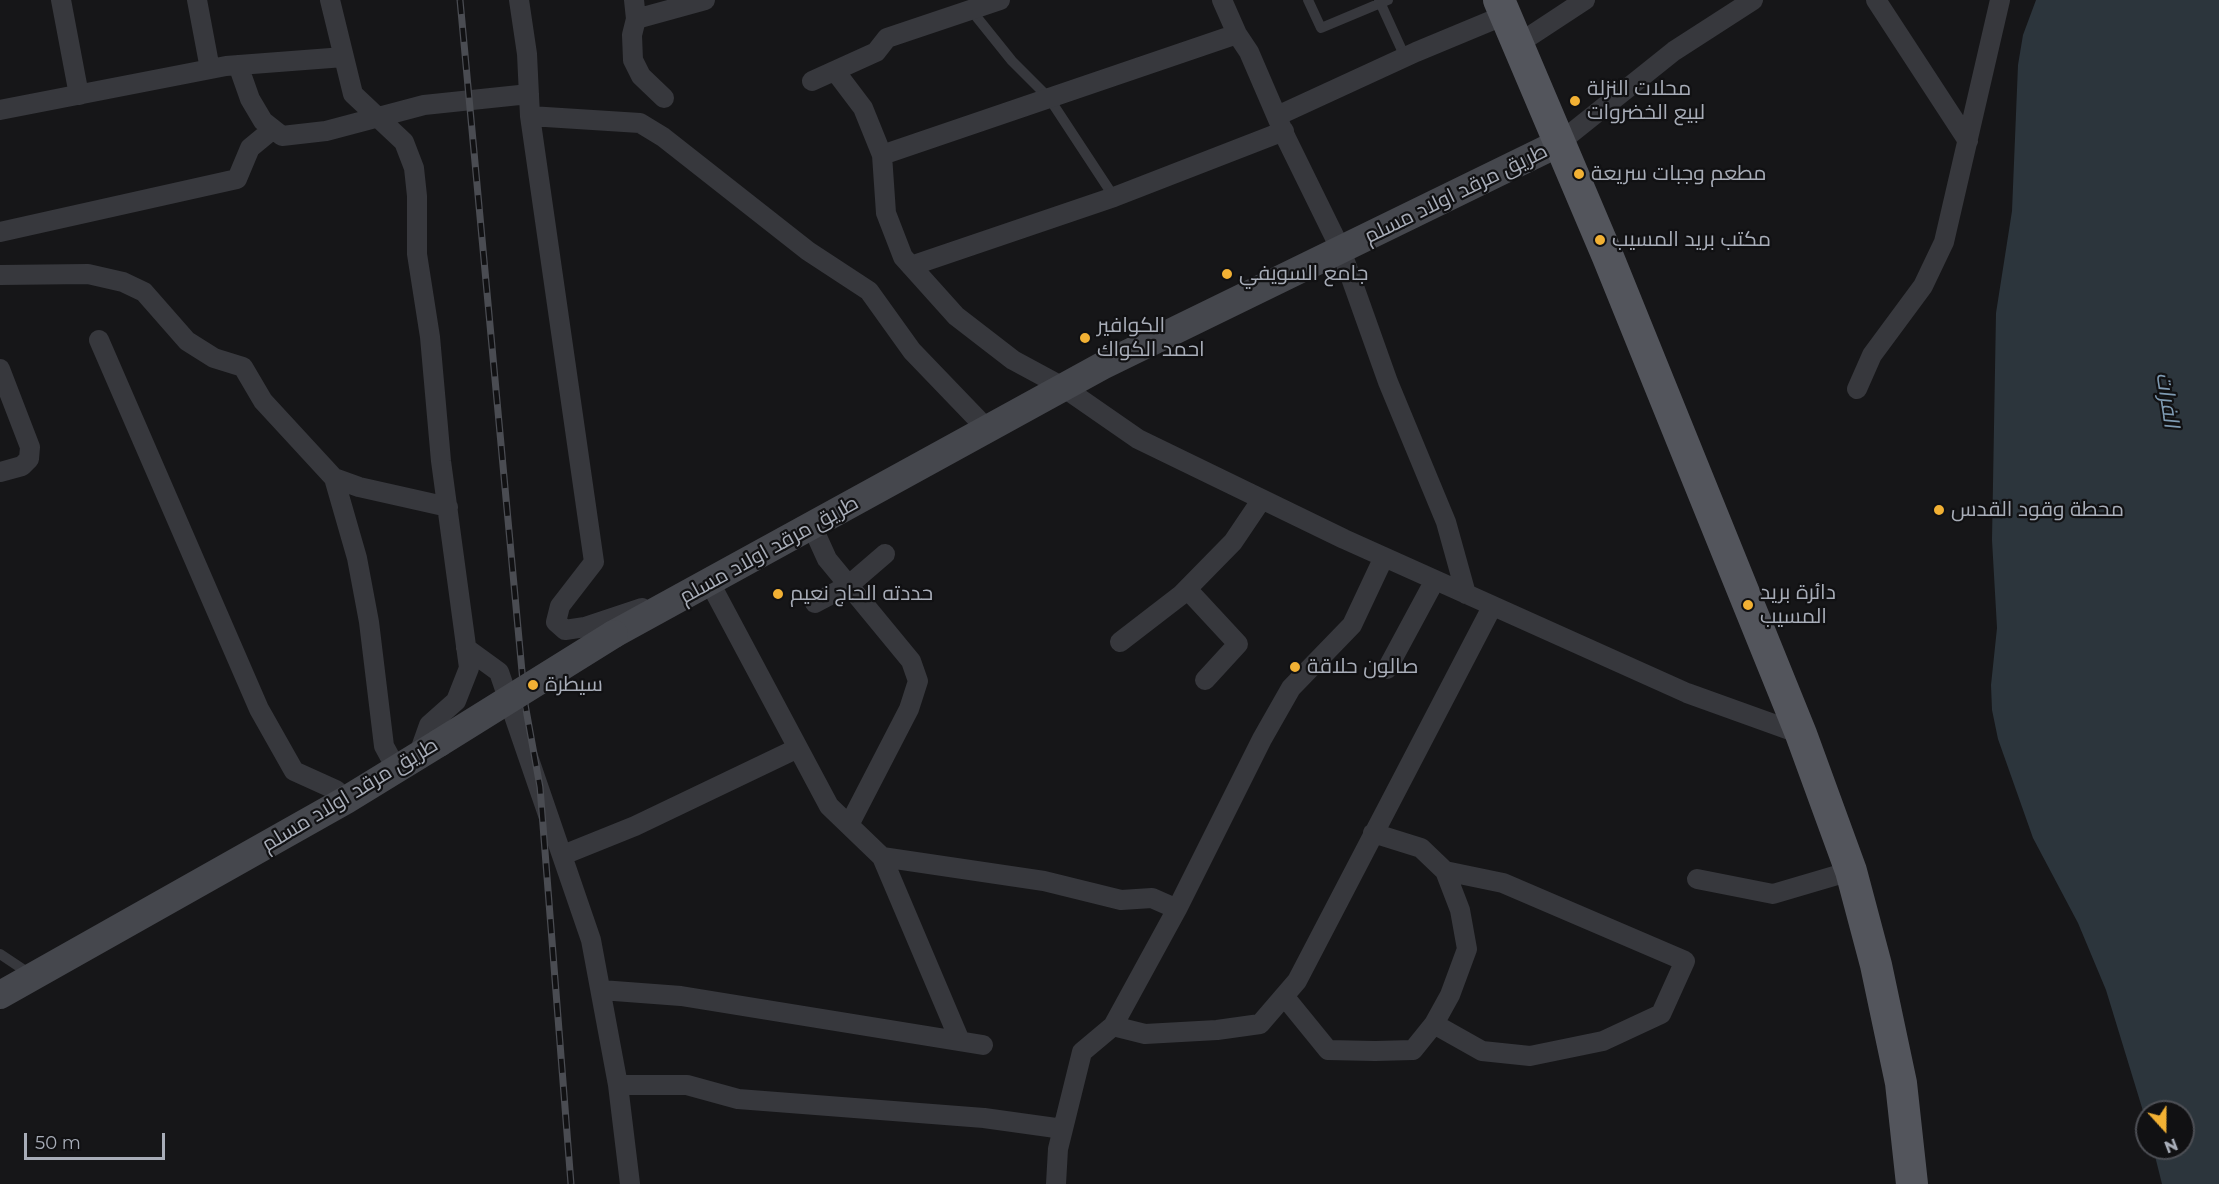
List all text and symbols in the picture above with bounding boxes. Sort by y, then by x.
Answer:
place label: محلات النزلة لبيع الخضروات [1587,76,1705,126]
marker: محلات النزلة لبيع الخضروات [1568,94,1582,108]
street label: طريق مرقد اولاد مسلم [1360,139,1552,249]
place label: مطعم وجبات سريعة [1591,161,1767,187]
marker: مطعم وجبات سريعة [1572,167,1586,181]
place label: مكتب بريد المسيب [1612,227,1771,253]
marker: مكتب بريد المسيب [1593,233,1607,247]
place label: جامع السويفي [1239,261,1368,287]
marker: جامع السويفي [1220,267,1234,281]
place label: الكوافير احمد الكواك [1097,313,1205,363]
marker: الكوافير احمد الكواك [1078,331,1092,345]
water label: الفرات [2150,370,2184,430]
street label: طريق مرقد اولاد مسلم [675,490,863,610]
place label: محطة وقود القدس [1951,497,2124,523]
marker: محطة وقود القدس [1932,503,1946,517]
place label: دائرة بريد المسيب [1760,580,1836,630]
place label: حددته الحاج نعيم [790,581,933,607]
marker: حددته الحاج نعيم [771,587,785,601]
marker: دائرة بريد المسيب [1741,598,1755,612]
place label: صالون حلاقة [1307,654,1418,680]
marker: صالون حلاقة [1288,660,1302,674]
place label: سيطرة [545,672,603,698]
marker: سيطرة [526,678,540,692]
street label: طريق مرقد اولاد مسلم [257,732,443,858]
north arrow [2135,1100,2195,1160]
scale bar [27,1121,168,1159]
text: 50 m [35,1132,81,1154]
text: N [2161,1134,2180,1157]

